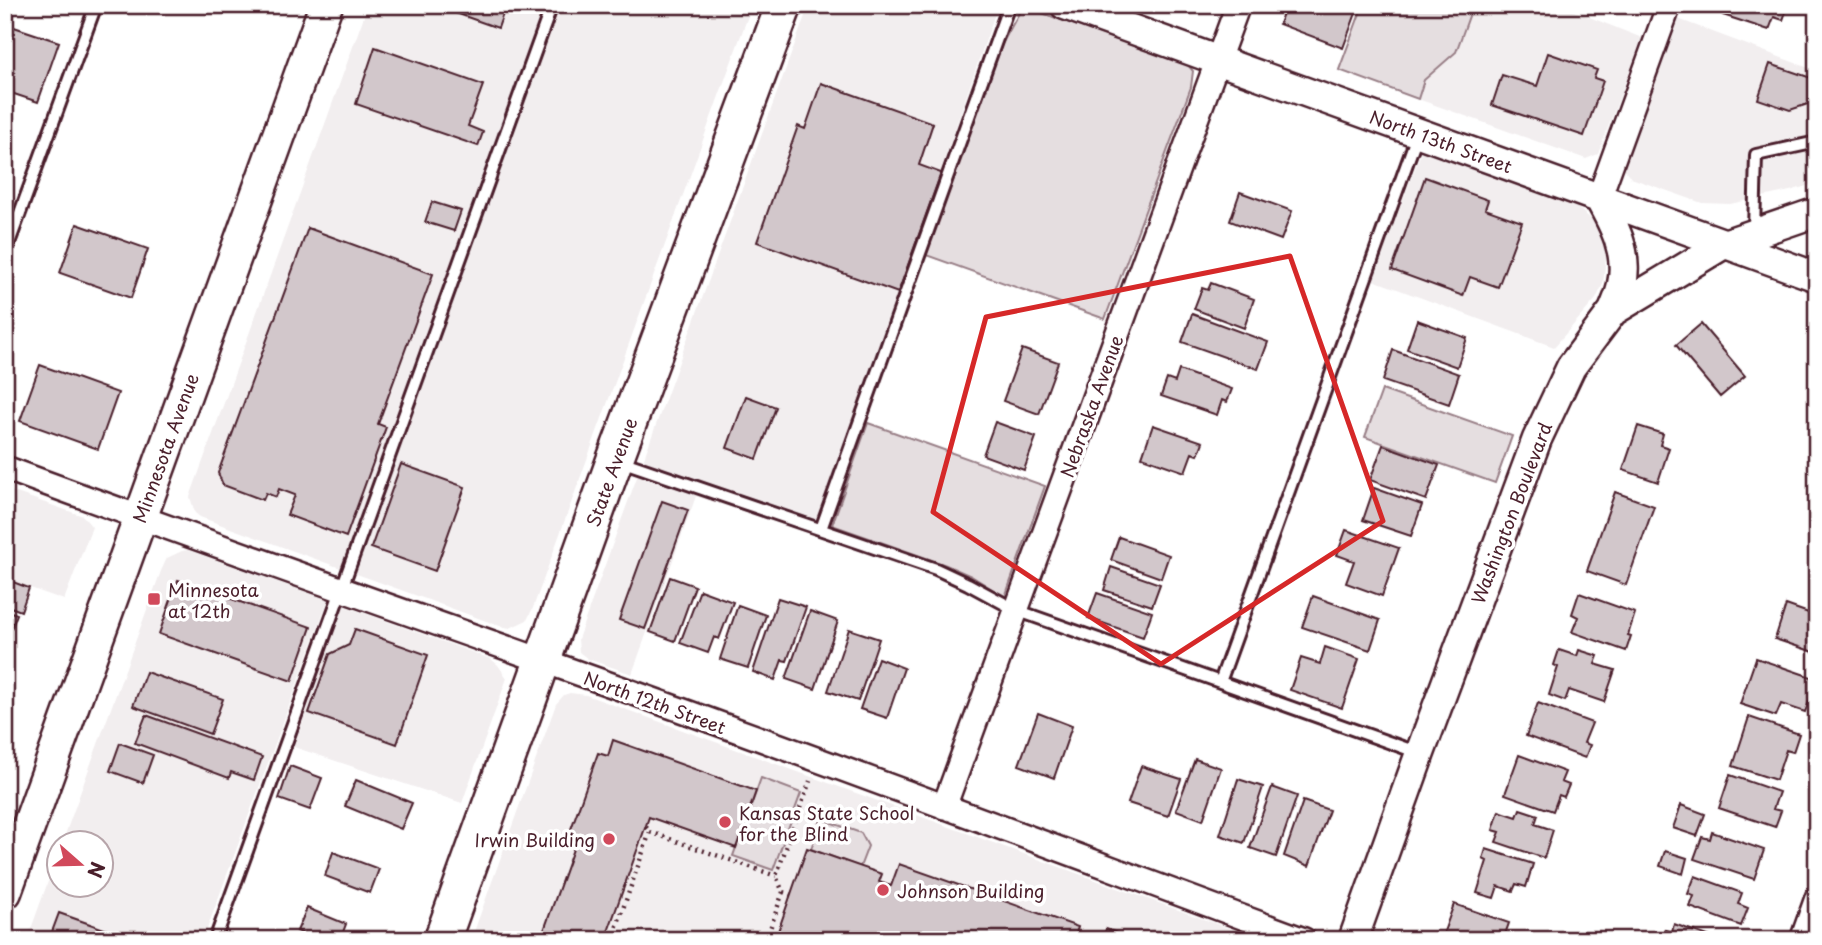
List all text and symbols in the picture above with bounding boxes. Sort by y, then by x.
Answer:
street label: North 13th Street [1366,103,1516,179]
street label: Nebraska Avenue [1053,331,1129,481]
street label: Minnesota Avenue [125,369,205,527]
street label: State Avenue [579,414,643,530]
street label: Washington Boulevard [1464,418,1558,608]
place label: Minnesota at 12th [168,576,259,624]
marker: Minnesota at 12th [146,591,162,607]
street label: North 12th Street [580,664,730,740]
place label: Kansas State School for the Blind [739,799,914,847]
marker: Kansas State School for the Blind [717,814,733,830]
place label: Irwin Building [475,826,595,853]
north arrow [46,830,116,900]
marker: Irwin Building [601,831,617,847]
text: N [81,858,113,882]
place label: Johnson Building [897,877,1044,904]
marker: Johnson Building [875,882,891,898]

